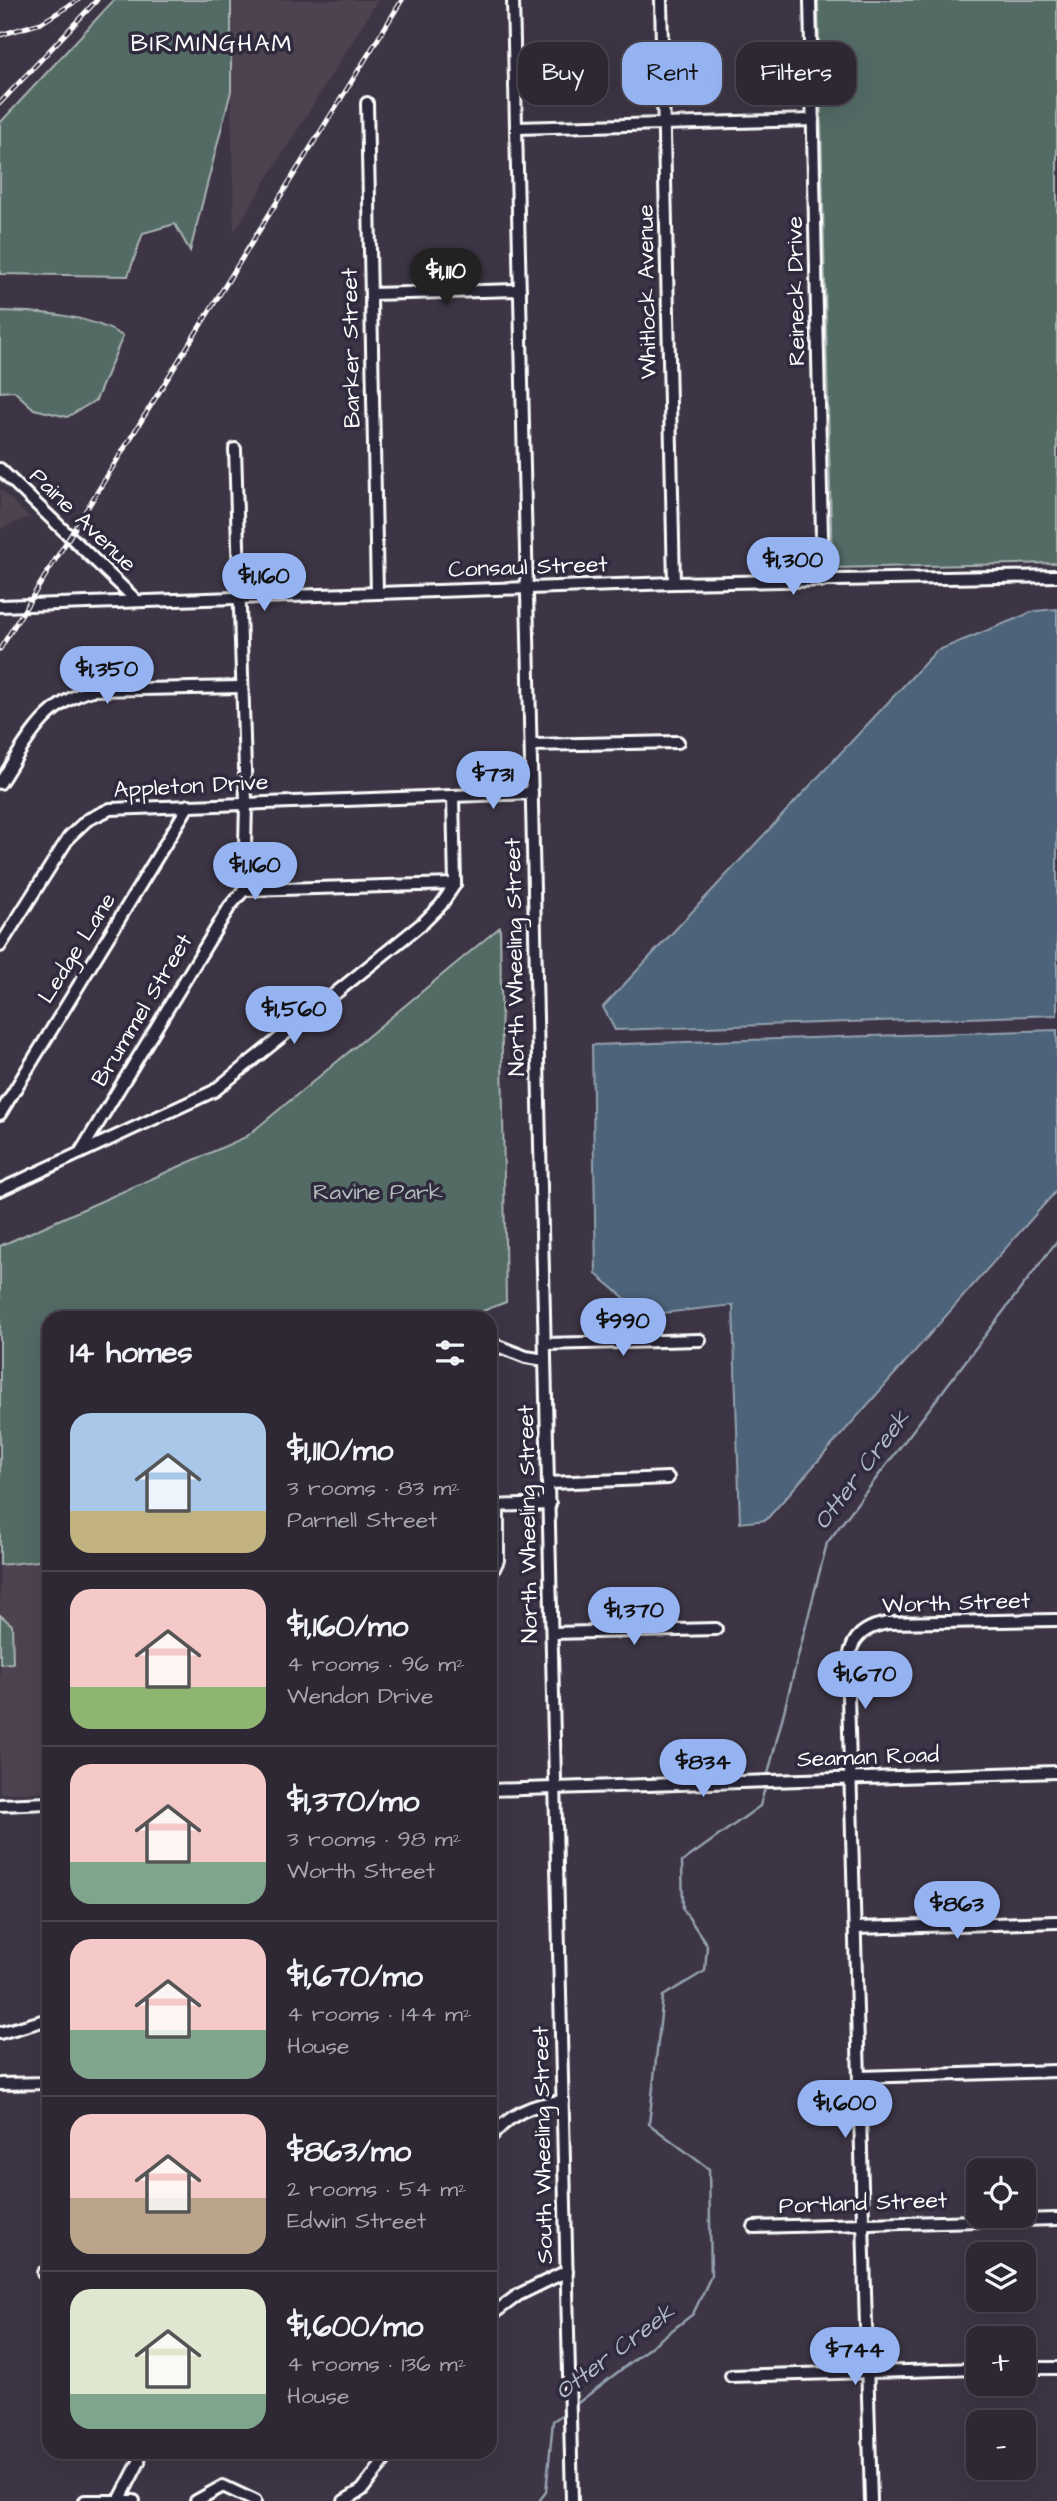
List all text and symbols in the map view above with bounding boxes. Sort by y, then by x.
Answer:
district label: BIRMINGHAM [131,27,293,61]
chip: Buy [518,42,608,105]
chip: Rent [622,42,722,105]
chip: Filters [736,42,856,105]
street label: Whitlock Avenue [629,204,665,380]
street label: Reineck Drive [779,216,813,366]
pin: $1,110 [389,248,503,308]
text: $1,110 [426,255,466,287]
street label: Barker Street [334,267,368,428]
street label: Paine Avenue [22,461,144,579]
pin: $1,300 [736,538,850,597]
text: $1,300 [763,544,823,576]
street label: Consaul Street [448,548,609,586]
pin: $1,160 [207,554,321,613]
text: $1,160 [238,560,290,592]
pin: $1,350 [50,646,164,706]
text: $1,350 [76,653,138,685]
pin: $731 [452,752,534,811]
text: $731 [472,758,514,790]
street label: Appleton Drive [113,766,269,806]
street label: North Wheeling Street [497,837,534,1076]
pin: $1,160 [198,842,312,902]
text: $1,160 [229,849,281,881]
street label: Ledge Lane [30,886,125,1010]
street label: Brummel Street [84,927,201,1092]
pin: $1,560 [237,986,351,1046]
text: $1,560 [261,993,327,1025]
park label: Ravine Park [313,1176,443,1208]
pin: $990 [582,1298,664,1358]
text: $990 [596,1305,650,1337]
text: 14 homes [70,1332,193,1374]
icon: filters [431,1334,469,1372]
water label: Otter Creek [806,1402,919,1537]
street label: North Wheeling Street [510,1404,547,1643]
text: $1,110/mo [287,1430,393,1472]
icon: home [126,1441,210,1525]
text: 3 rooms · 83 m² [287,1472,460,1504]
text: Parnell Street [287,1504,437,1536]
street label: Worth Street [881,1584,1031,1622]
pin: $1,370 [577,1588,691,1647]
text: $1,370 [604,1594,664,1626]
text: $1,160/mo [287,1606,408,1648]
icon: home [126,1617,210,1701]
text: 4 rooms · 96 m² [287,1648,465,1680]
pin: $1,670 [808,1652,922,1711]
text: $1,670 [834,1658,896,1690]
text: Wendon Drive [287,1680,433,1712]
street label: Seaman Road [796,1739,940,1775]
pin: $834 [662,1740,744,1799]
text: $834 [675,1746,731,1778]
text: $1,370/mo [287,1781,419,1823]
icon: home [126,1792,210,1876]
text: 3 rooms · 98 m² [287,1823,461,1855]
text: Worth Street [287,1855,435,1887]
pin: $863 [916,1882,998,1941]
text: $863 [930,1888,984,1920]
text: $1,670/mo [287,1956,423,1998]
icon: home [126,1967,210,2051]
text: 4 rooms · 144 m² [287,1998,472,2030]
street label: South Wheeling Street [525,2025,562,2264]
text: House [287,2030,350,2062]
pin: $1,600 [788,2080,902,2140]
text: $1,600 [813,2087,877,2119]
text: $863/mo [287,2131,411,2173]
icon: home [126,2142,210,2226]
map controls [966,2158,1036,2480]
button: locate [966,2158,1036,2228]
text: 2 rooms · 54 m² [287,2173,467,2205]
street label: Portland Street [778,2184,948,2222]
text: Edwin Street [287,2205,426,2237]
button: layers [966,2242,1036,2312]
water label: Otter Creek [548,2295,683,2408]
text: $1,600/mo [287,2306,423,2348]
icon: home [126,2317,210,2401]
button: + [966,2326,1036,2396]
pin: $744 [814,2328,896,2387]
text: $744 [826,2334,884,2366]
text: 4 rooms · 136 m² [287,2348,466,2380]
text: House [287,2380,350,2412]
button: − [966,2410,1036,2480]

